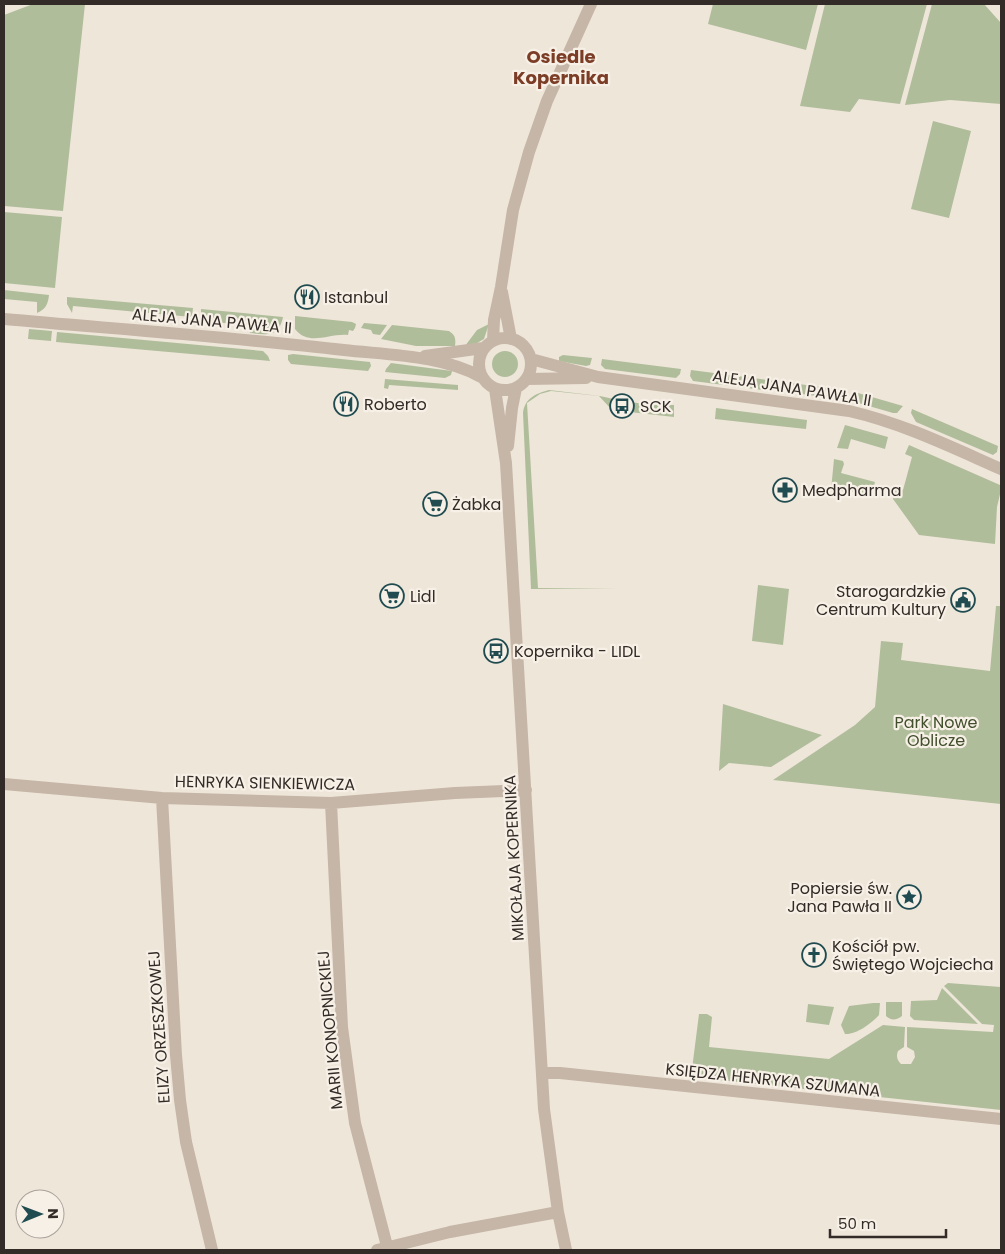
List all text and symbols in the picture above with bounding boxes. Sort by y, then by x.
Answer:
district label: Osiedle Kopernika [513,44,609,90]
restaurant icon: Istanbul [294,284,320,310]
place label: Istanbul [324,286,388,309]
street label: ALEJA JANA PAWŁA II [131,303,293,339]
street label: ALEJA JANA PAWŁA II [711,364,873,412]
restaurant icon: Roberto [333,391,359,417]
place label: Roberto [364,393,427,416]
bus stop icon: SCK [609,393,635,419]
place label: SCK [640,395,672,418]
pharmacy icon: Medpharma [772,477,798,503]
place label: Medpharma [802,479,902,502]
supermarket icon: Żabka [422,491,448,517]
place label: Żabka [452,493,501,516]
place label: Starogardzkie Centrum Kultury [816,580,946,621]
supermarket icon: Lidl [379,583,405,609]
place label: Lidl [410,585,436,608]
public building icon: Starogardzkie Centrum Kultury [950,587,976,613]
bus stop icon: Kopernika - LIDL [483,638,509,664]
place label: Kopernika - LIDL [514,640,640,663]
park label: Park Nowe Oblicze [894,711,978,752]
street label: HENRYKA SIENKIEWICZA [175,770,355,796]
street label: MIKOŁAJA KOPERNIKA [498,774,530,942]
place label: Popiersie św. Jana Pawła II [787,877,892,918]
place icon: Popiersie św. Jana Pawła II [896,884,922,910]
place label: Kościół pw. Świętego Wojciecha [832,935,994,976]
church icon: Kościół pw. Świętego Wojciecha [801,942,827,968]
street label: ELIZY ORZESZKOWEJ [142,950,176,1104]
street label: MARII KONOPNICKIEJ [312,950,348,1110]
street label: KSIĘDZA HENRYKA SZUMANA [664,1057,882,1103]
north arrow [15,1189,65,1239]
scale bar [830,1206,946,1238]
text: N [43,1208,63,1219]
text: 50 m [838,1213,876,1234]

